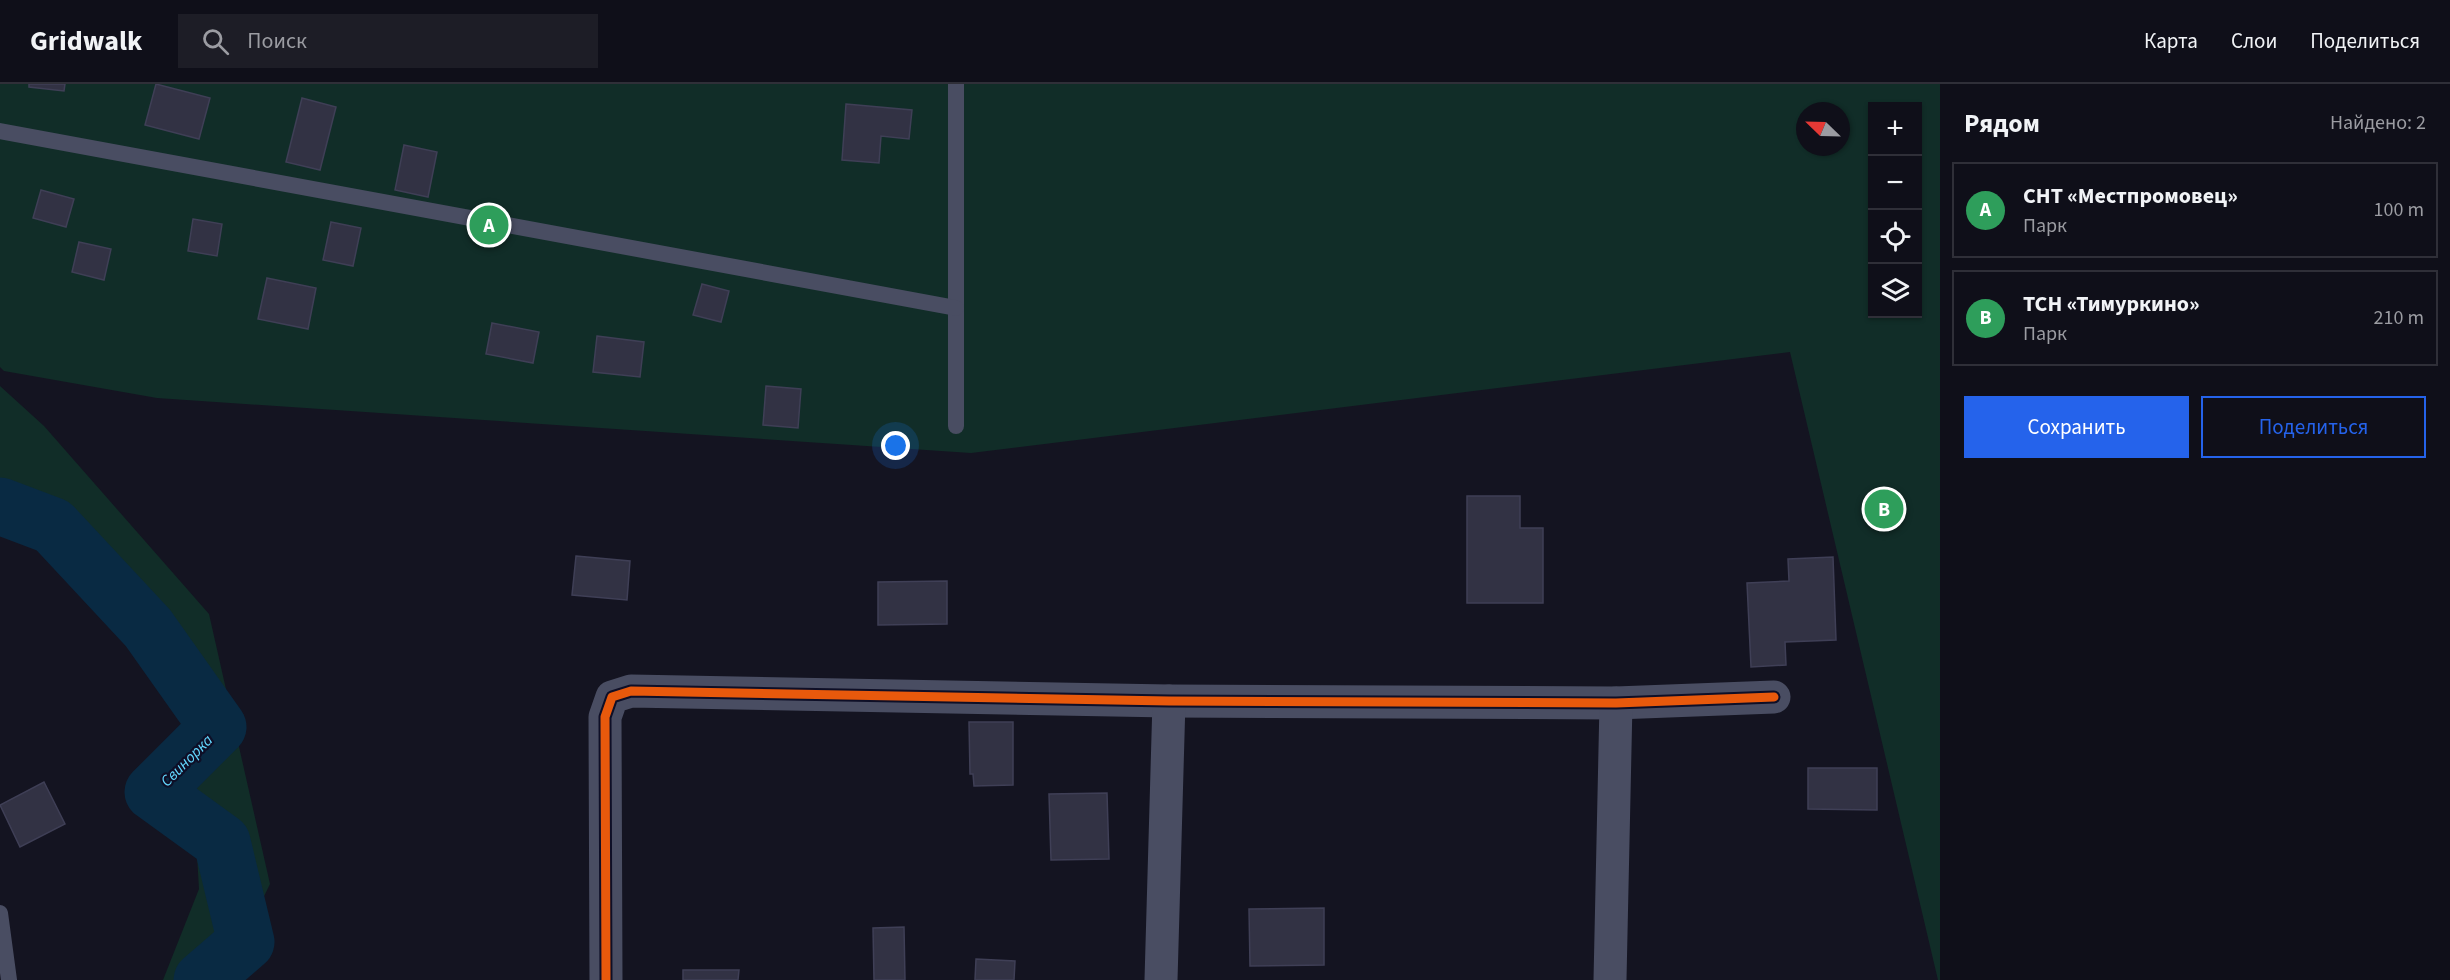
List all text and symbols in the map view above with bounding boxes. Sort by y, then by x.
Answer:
search box [178,14,598,68]
text: Gridwalk [30,21,142,61]
icon: search [199,25,232,58]
text: Поиск [247,25,307,57]
text: Карта [2144,26,2198,56]
text: Слои [2231,26,2277,56]
text: Поделиться [2310,26,2420,56]
north arrow [1796,102,1850,156]
map controls [1868,102,1922,318]
button: + [1868,102,1922,156]
text: Рядом [1964,105,2040,142]
text: Найдено: 2 [2330,109,2426,137]
button: − [1868,156,1922,210]
text: СНТ «Местпромовец» [2023,180,2238,212]
text: A [1980,196,1991,224]
text: 100 m [2374,196,2424,224]
pin: A [470,202,508,248]
button: locate [1868,210,1922,264]
text: Парк [2023,212,2067,240]
button: layers [1868,264,1922,318]
text: ТСН «Тимуркино» [2023,288,2200,320]
text: B [1979,304,1992,332]
text: 210 m [2374,304,2424,332]
text: Парк [2023,320,2067,348]
button: Сохранить [1964,396,2189,458]
button: Поделиться [2201,396,2426,458]
your location [881,431,910,460]
pin: B [1864,486,1904,532]
water label: Свинорка [156,729,218,792]

